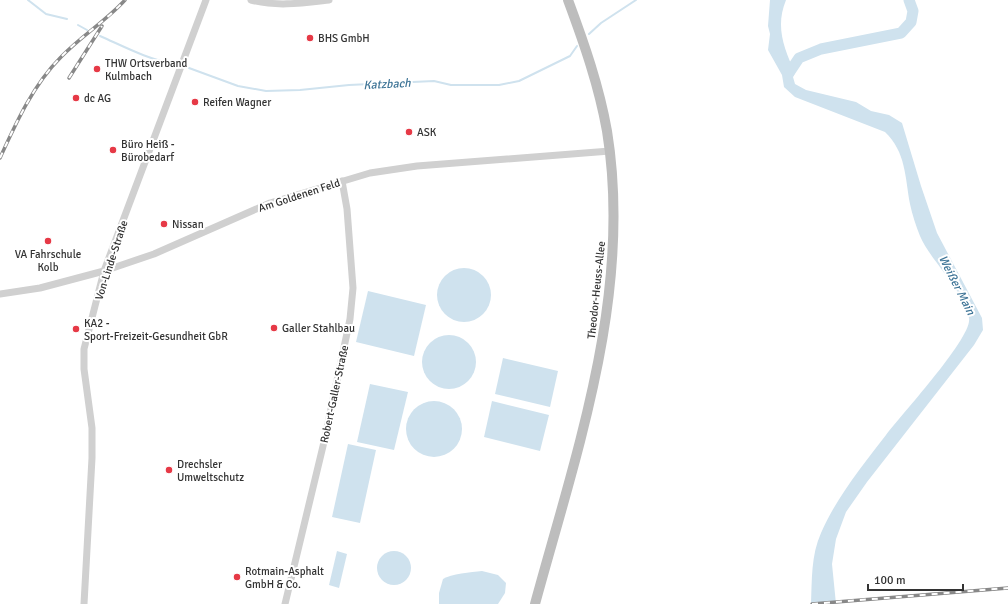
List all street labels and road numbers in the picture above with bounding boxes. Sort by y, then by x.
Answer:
street label: Am Goldenen Feld [257,176,342,215]
street label: Von-Linde-Straße [92,219,130,302]
street label: Theodor-Heuss-Allee [585,240,608,340]
street label: Robert-Galler-Straße [318,344,351,444]

